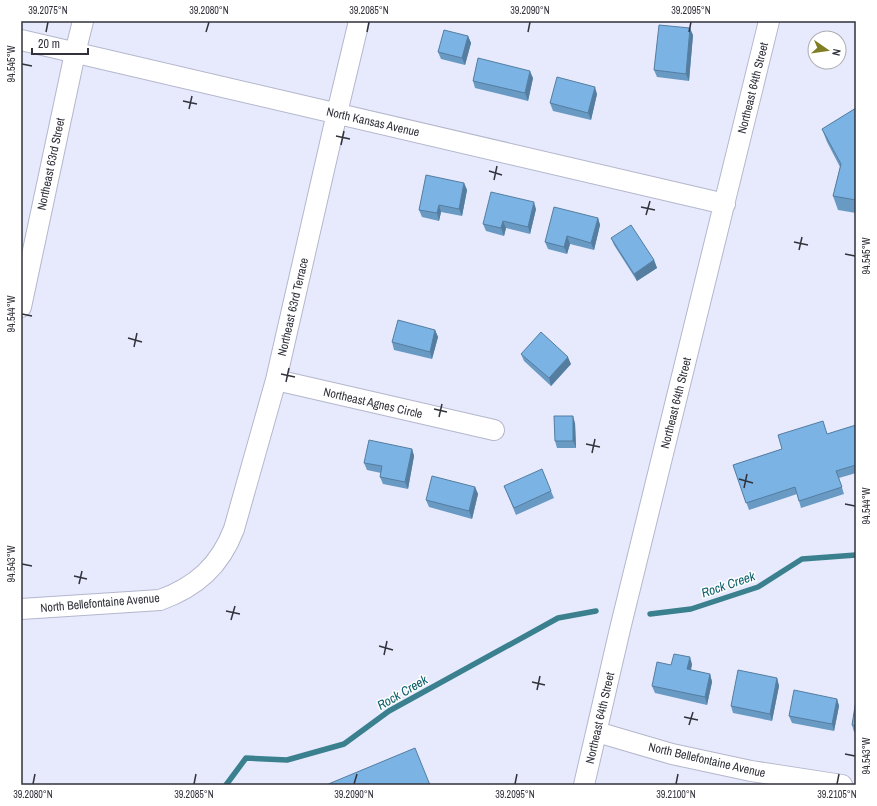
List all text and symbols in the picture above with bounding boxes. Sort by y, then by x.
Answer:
text: 39.2075°N [28,4,68,17]
text: 39.2080°N [189,4,229,17]
text: 39.2085°N [349,4,389,17]
text: 39.2090°N [510,4,550,17]
text: 39.2095°N [671,4,711,17]
scale bar [32,30,88,56]
north arrow [807,30,847,70]
text: 20 m [38,36,60,52]
street label: Northeast 64th Street [734,40,772,135]
text: 94.545°W [5,45,18,82]
text: N [829,48,844,57]
street label: North Kansas Avenue [325,104,421,140]
street label: Northeast 63rd Street [33,116,69,212]
text: 94.545°W [860,237,873,274]
street label: Northeast 63rd Terrace [274,256,312,358]
text: 94.544°W [5,295,18,332]
street label: Northeast 64th Street [657,355,695,450]
street label: Northeast Agnes Circle [322,384,424,422]
text: 94.544°W [860,487,873,524]
text: 94.543°W [5,545,18,582]
water label: Rock Creek [699,567,758,602]
street label: North Bellefontaine Avenue [40,590,160,616]
street label: Northeast 64th Street [582,670,618,765]
water label: Rock Creek [374,671,431,714]
text: 94.543°W [860,737,873,774]
street label: North Bellefontaine Avenue [647,739,767,781]
text: 39.2080°N [13,788,53,801]
text: 39.2085°N [174,788,214,801]
text: 39.2090°N [334,788,374,801]
text: 39.2095°N [495,788,535,801]
text: 39.2100°N [656,788,696,801]
text: 39.2105°N [817,788,857,801]

